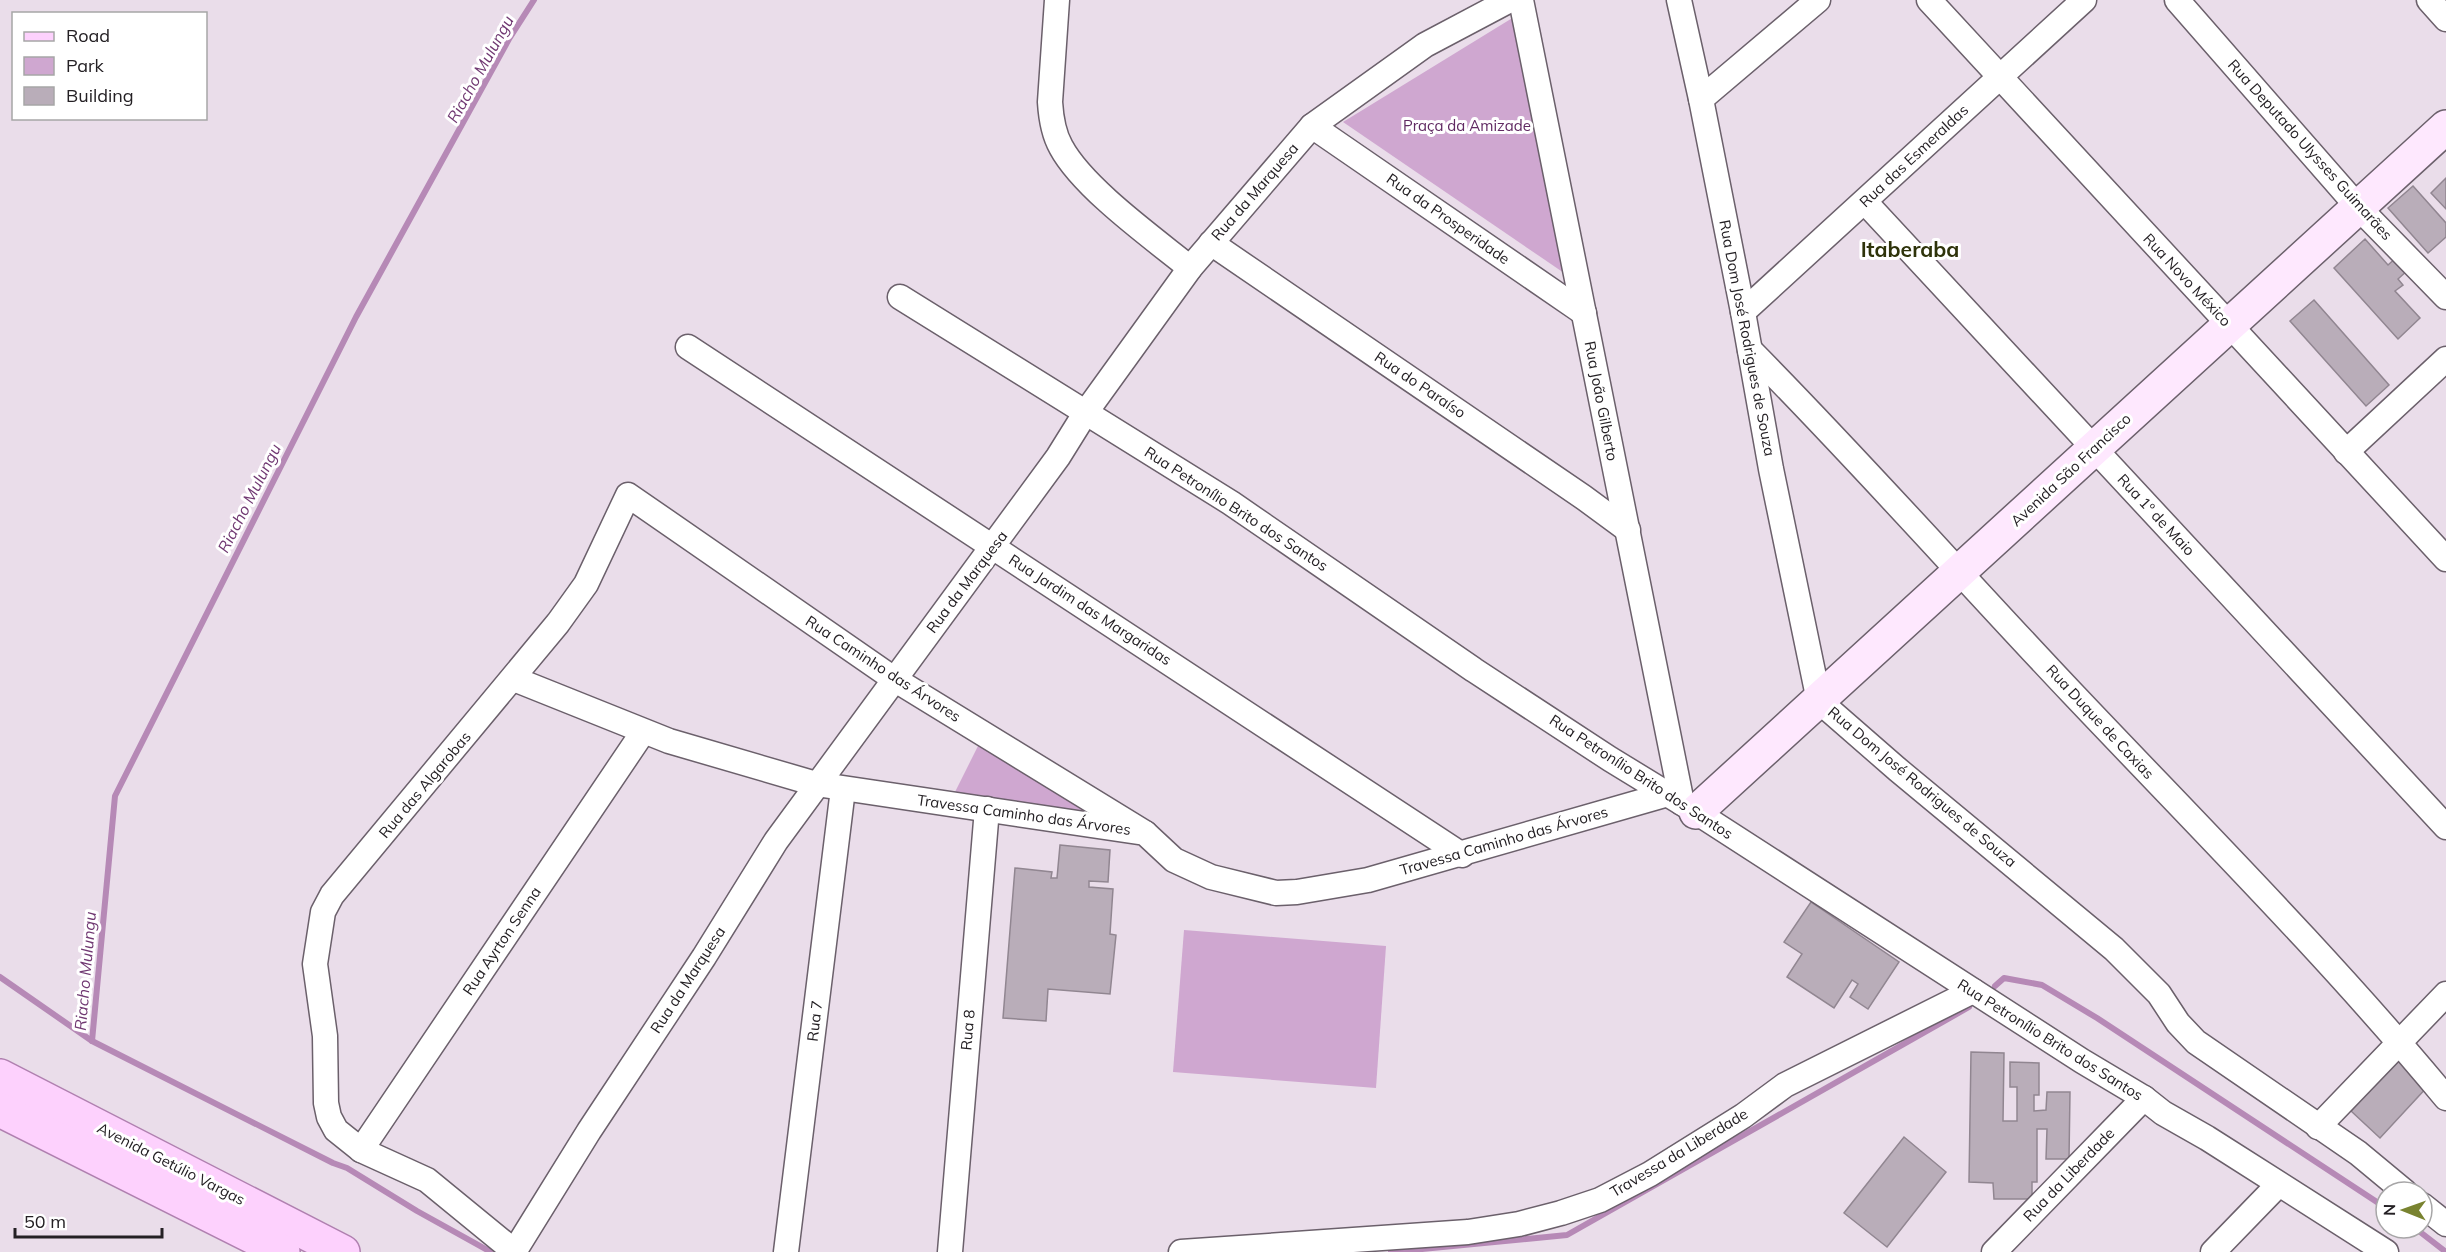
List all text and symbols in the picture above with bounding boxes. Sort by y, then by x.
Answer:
legend [12,12,207,120]
water label: Riacho Mulungu [442,12,518,126]
text: Road [66,24,110,47]
text: Park [66,54,105,77]
street label: Rua Deputado Ulysses Guimarães [2224,55,2397,244]
text: Building [66,84,134,107]
street label: Rua das Esmeraldas [1855,100,1972,211]
park label: Praça da Amizade [1403,116,1531,135]
street label: Rua da Marquesa [1207,139,1302,244]
street label: Rua da Prosperidade [1383,169,1514,268]
street label: Rua Dom José Rodrigues de Souza [1715,218,1780,458]
street label: Rua Novo México [2139,229,2235,330]
district label: Itaberaba [1861,236,1959,262]
street label: Rua João Gilberto [1581,339,1622,462]
street label: Rua do Paraíso [1371,347,1469,422]
street label: Avenida São Francisco [2007,409,2135,530]
water label: Riacho Mulungu [213,440,285,556]
street label: Rua Petronílio Brito dos Santos [1141,442,1332,575]
street label: Rua 1º de Maio [2114,470,2199,560]
street label: Rua da Marquesa [922,527,1011,637]
street label: Rua Jardim das Margaridas [1005,550,1175,669]
street label: Rua Caminho das Árvores [802,611,965,726]
street label: Rua Duque de Caxias [2042,660,2158,783]
street label: Rua Dom José Rodrigues de Souza [1824,702,2020,871]
street label: Rua Petronílio Brito dos Santos [1546,710,1737,843]
street label: Rua das Algarobas [374,728,475,842]
street label: Travessa Caminho das Árvores [916,790,1132,839]
street label: Travessa Caminho das Árvores [1398,802,1610,879]
street label: Rua Ayrton Senna [458,883,545,999]
water label: Riacho Mulungu [70,911,100,1031]
street label: Rua da Marquesa [646,923,729,1037]
street label: Rua Petronílio Brito dos Santos [1954,975,2146,1105]
street label: Rua 7 [803,999,826,1042]
street label: Rua 8 [956,1009,979,1051]
street label: Travessa da Liberdade [1606,1104,1751,1201]
street label: Avenida Getúlio Vargas [94,1118,248,1209]
street label: Rua da Liberdade [2019,1124,2118,1226]
north arrow [2374,1180,2434,1240]
scale bar [15,1201,162,1239]
text: N [2379,1204,2399,1216]
text: 50 m [24,1210,66,1233]

